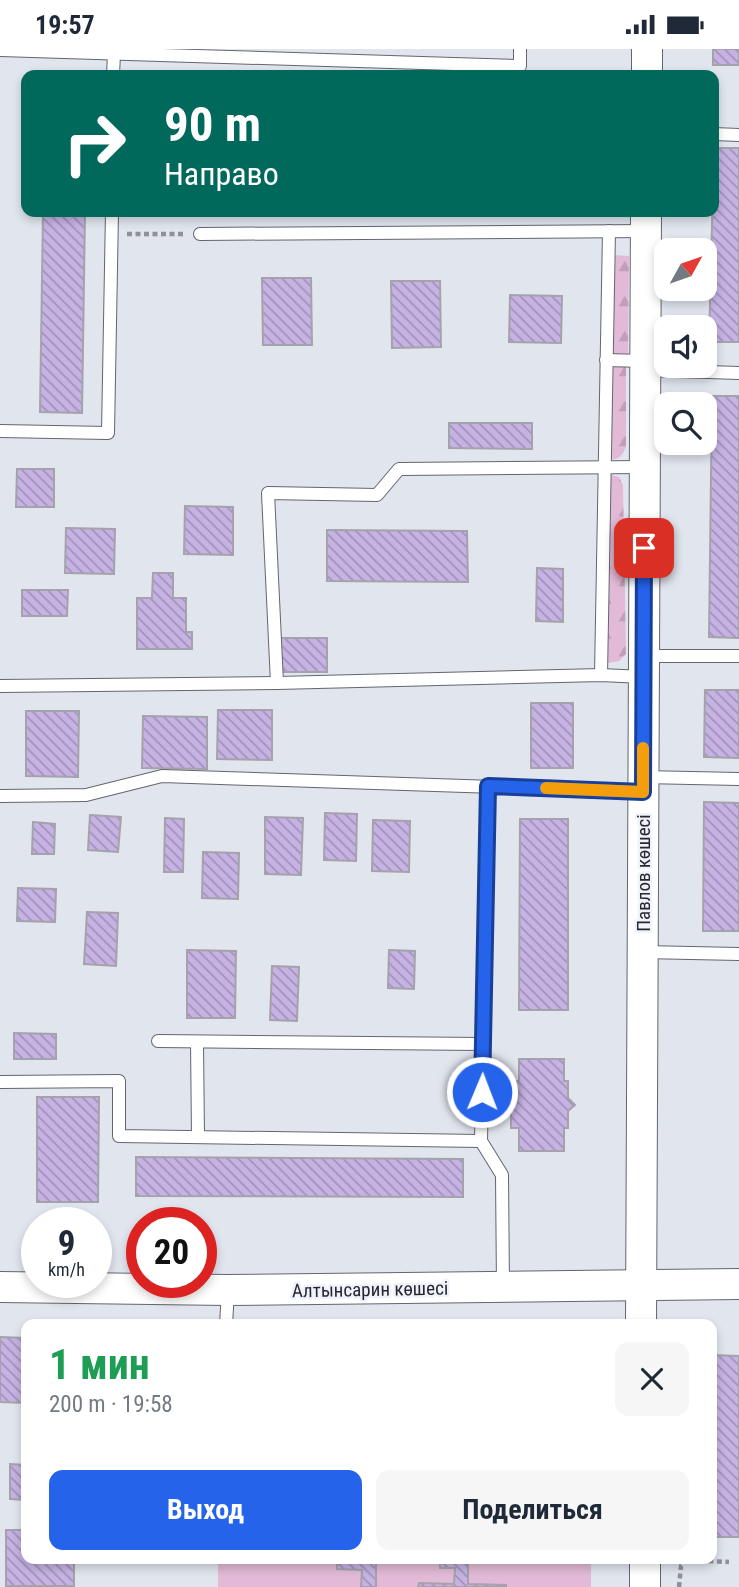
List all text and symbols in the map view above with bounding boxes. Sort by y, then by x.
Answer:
text: 19:57 [35,10,95,40]
text: 90 m [164,96,261,153]
icon: right [49,98,140,189]
text: Направо [164,155,279,193]
north arrow [654,238,718,301]
map controls [654,238,717,455]
button: sound [654,315,717,378]
button: search [654,392,717,455]
pin [614,518,674,578]
icon: arrive [625,529,663,567]
street label: Павлов көшесі [632,814,655,932]
position arrow [445,1055,519,1129]
speed limit sign: 20 [126,1207,217,1298]
text: 9 [58,1223,75,1264]
text: km/h [48,1259,85,1280]
street label: Алтынсарин көшесі [292,1277,448,1302]
text: 1 мин [49,1340,150,1389]
button: close [615,1342,689,1416]
text: 200 m · 19:58 [49,1391,173,1418]
button: Выход [49,1470,362,1550]
button: Поделиться [376,1470,689,1550]

